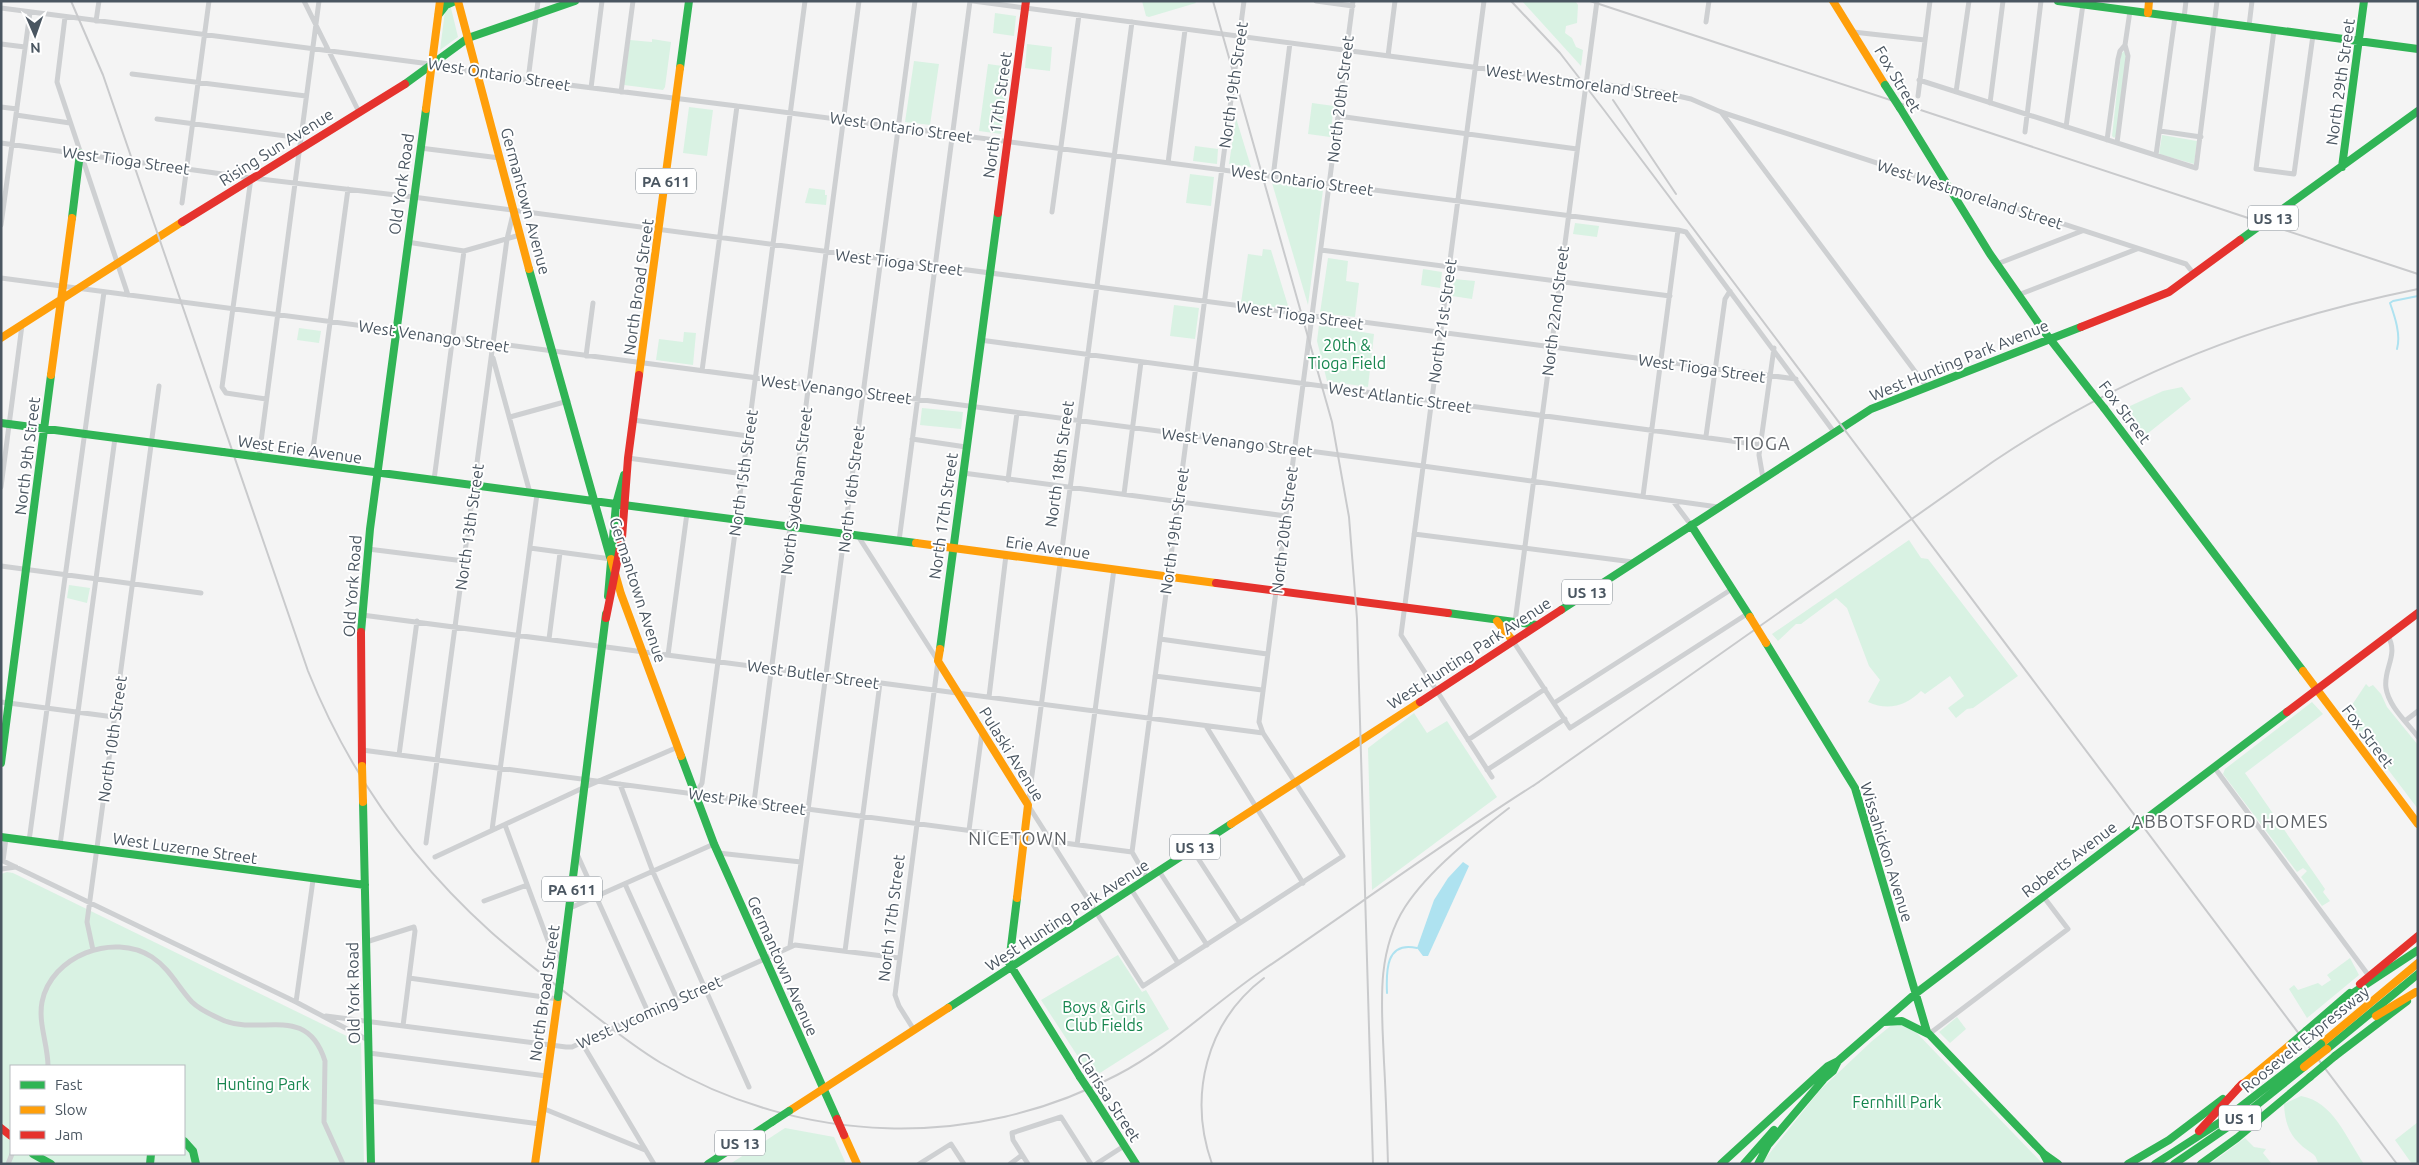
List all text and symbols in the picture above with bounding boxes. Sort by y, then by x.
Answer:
north arrow [10,10,60,60]
street label: North 29th Street [2322,17,2358,147]
street label: North 19th Street [1215,20,1251,150]
street label: North 20th Street [1323,34,1357,163]
text: N [30,40,41,56]
street label: Fox Street [1871,43,1925,116]
street label: North 17th Street [979,50,1015,180]
street label: West Ontario Street [426,54,572,94]
street label: West Westmoreland Street [1485,61,1680,106]
street label: Rising Sun Avenue [216,105,336,189]
street label: West Ontario Street [828,108,974,146]
street label: Germantown Avenue [498,126,554,276]
street label: Old York Road [385,132,417,236]
street label: West Tioga Street [61,142,192,178]
street label: West Westmoreland Street [1875,155,2066,233]
street label: West Ontario Street [1229,161,1375,199]
road number: PA 611 [636,168,696,194]
road number: US 13 [2248,206,2298,230]
street label: North Broad Street [620,217,657,356]
street label: North 22nd Street [1538,244,1572,377]
street label: West Tioga Street [834,245,965,279]
street label: North 21st Street [1424,257,1460,384]
street label: West Tioga Street [1235,297,1366,333]
street label: West Hunting Park Avenue [1867,316,2051,404]
street label: West Venango Street [357,317,511,356]
park label: 20th & Tioga Field [1308,336,1386,372]
street label: West Tioga Street [1637,350,1768,386]
street label: West Venango Street [759,371,913,407]
street label: Fox Street [2096,377,2155,448]
street label: West Atlantic Street [1327,378,1474,416]
street label: North 9th Street [11,395,43,516]
street label: North 18th Street [1041,399,1077,529]
street label: North Sydenham Street [777,406,815,576]
street label: North 15th Street [725,408,761,538]
street label: North 16th Street [834,424,868,553]
street label: West Venango Street [1160,424,1314,460]
street label: West Erie Avenue [237,431,363,467]
district label: TIOGA [1733,433,1791,453]
street label: North 17th Street [925,451,961,581]
street label: North 13th Street [451,462,487,592]
street label: North 20th Street [1267,465,1301,594]
street label: North 19th Street [1156,466,1192,596]
street label: Germantown Avenue [606,515,670,665]
street label: Erie Avenue [1004,532,1092,562]
street label: Old York Road [339,534,365,638]
road number: US 13 [1562,580,1612,604]
street label: West Hunting Park Avenue [1384,593,1554,713]
street label: West Butler Street [746,656,881,692]
street label: North 10th Street [94,674,130,804]
street label: Fox Street [2339,701,2398,772]
street label: Pulaski Avenue [976,704,1048,804]
street label: Wissahickon Avenue [1857,780,1917,924]
street label: West Pike Street [687,784,808,818]
district label: ABBOTSFORD HOMES [2132,811,2328,831]
street label: Roberts Avenue [2018,817,2120,901]
district label: NICETOWN [968,828,1068,848]
street label: West Luzerne Street [111,829,259,867]
road number: US 13 [1170,834,1220,860]
street label: North 17th Street [874,853,908,982]
street label: West Hunting Park Avenue [982,855,1152,975]
road number: PA 611 [542,876,602,902]
street label: Germantown Avenue [744,893,822,1039]
street label: North Broad Street [526,923,563,1062]
street label: Old York Road [343,942,363,1044]
street label: West Lycoming Street [574,972,725,1052]
street label: Roosevelt Expressway [2238,982,2373,1096]
park label: Boys & Girls Club Fields [1062,998,1146,1034]
street label: Clarissa Street [1073,1049,1145,1146]
legend [10,1065,185,1155]
park label: Hunting Park [216,1075,310,1093]
text: Fast [55,1076,83,1093]
park label: Fernhill Park [1852,1093,1942,1111]
text: Slow [55,1101,88,1118]
road number: US 1 [2219,1106,2261,1130]
text: Jam [55,1126,83,1143]
road number: US 13 [715,1130,765,1156]

